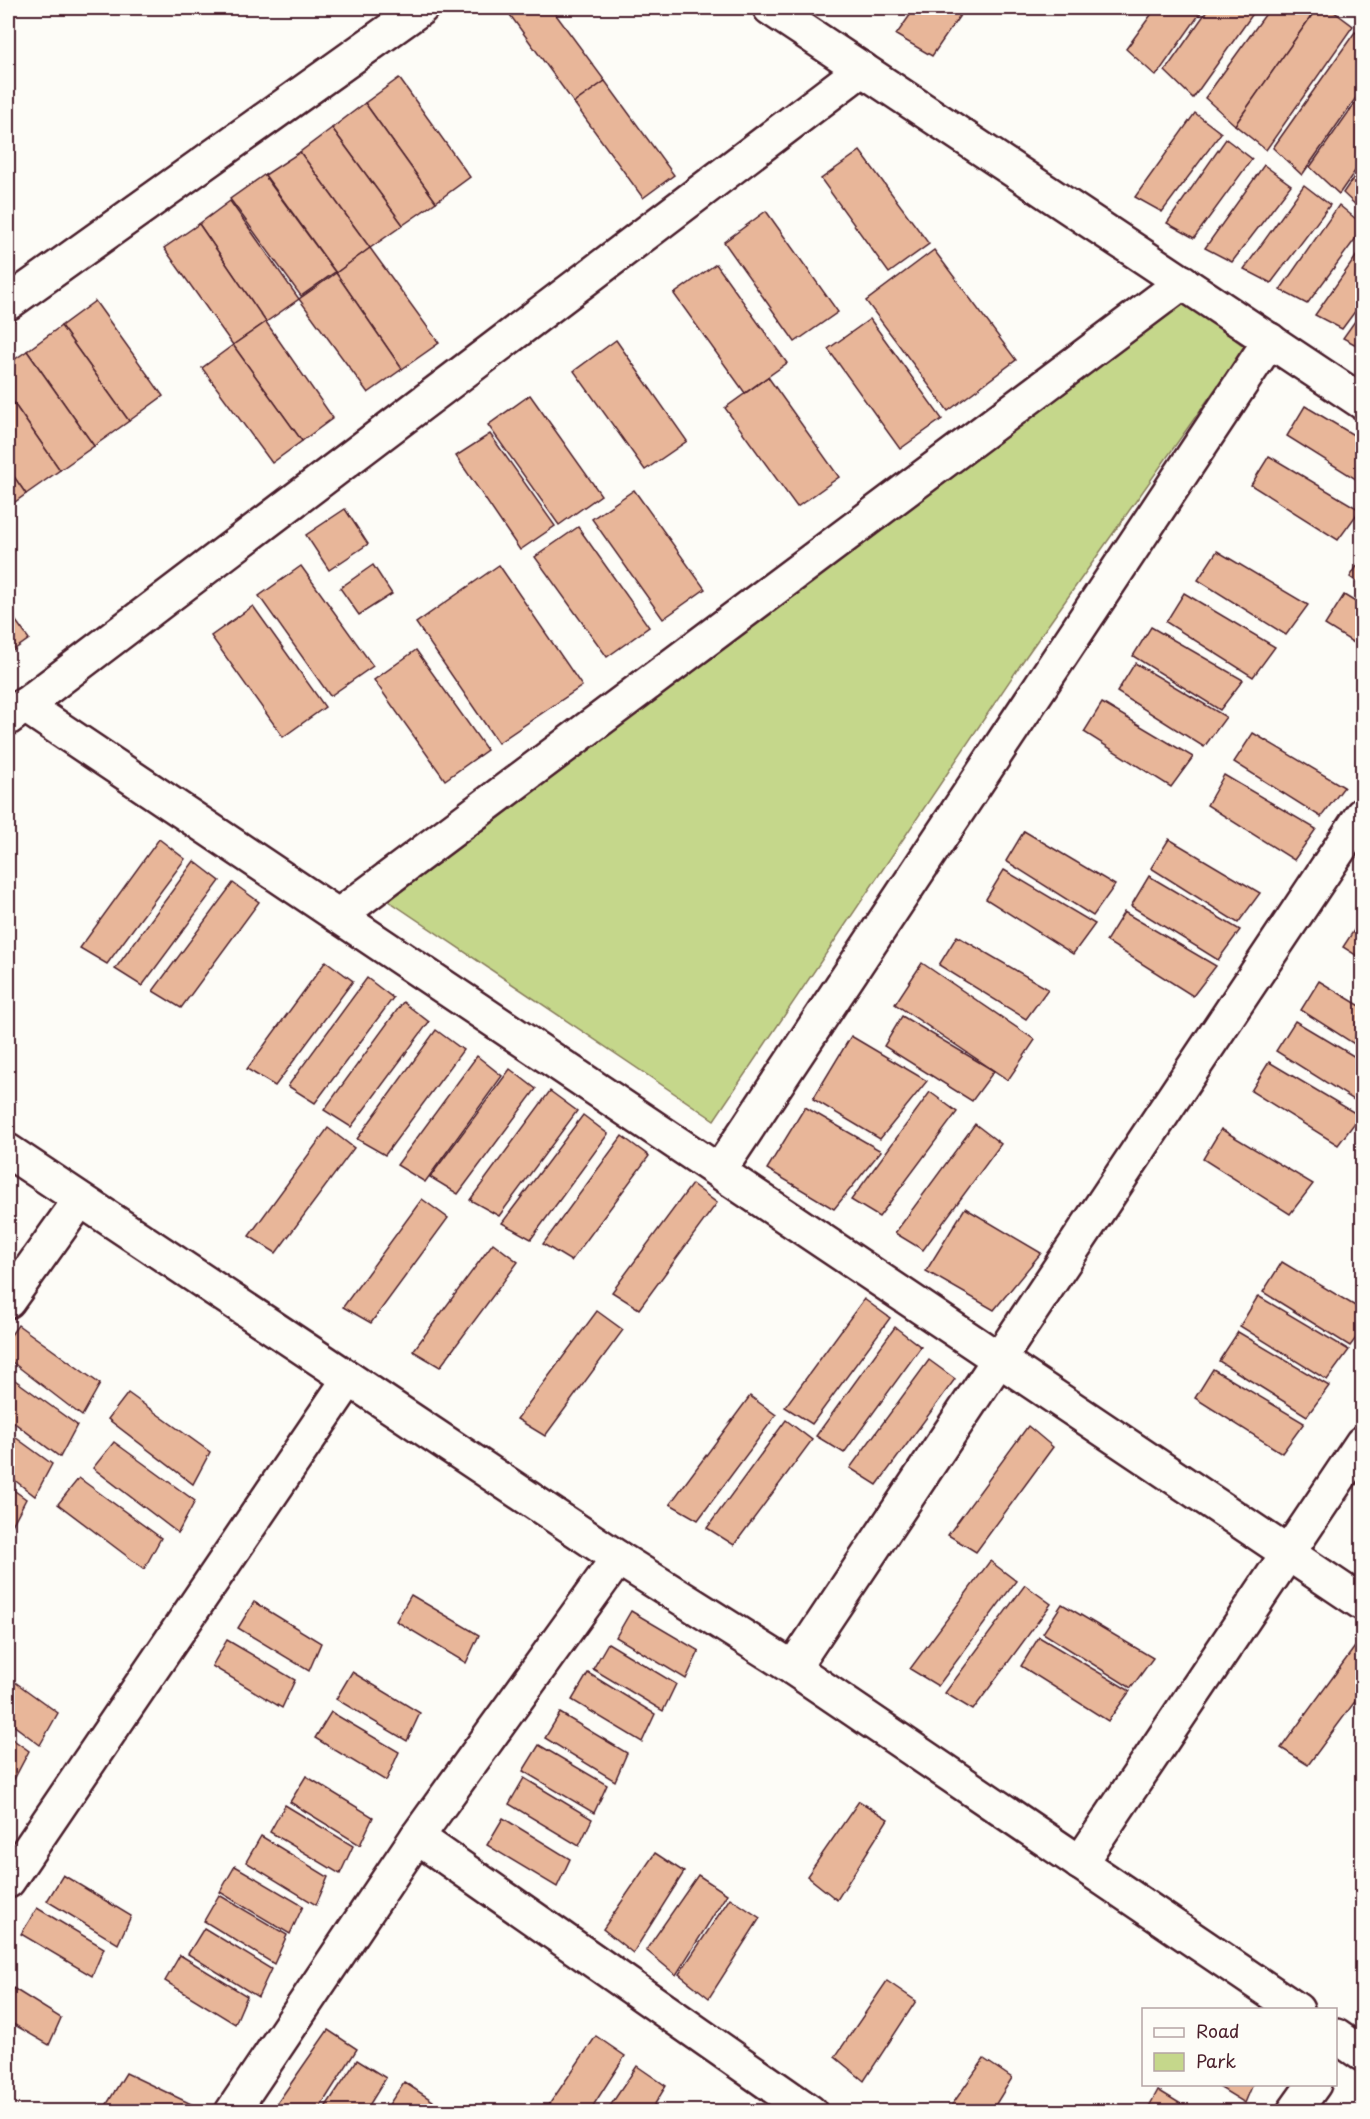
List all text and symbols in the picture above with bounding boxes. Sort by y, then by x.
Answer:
legend [1142,2008,1337,2086]
text: Road [1196,2017,1240,2044]
text: Park [1196,2047,1236,2074]

